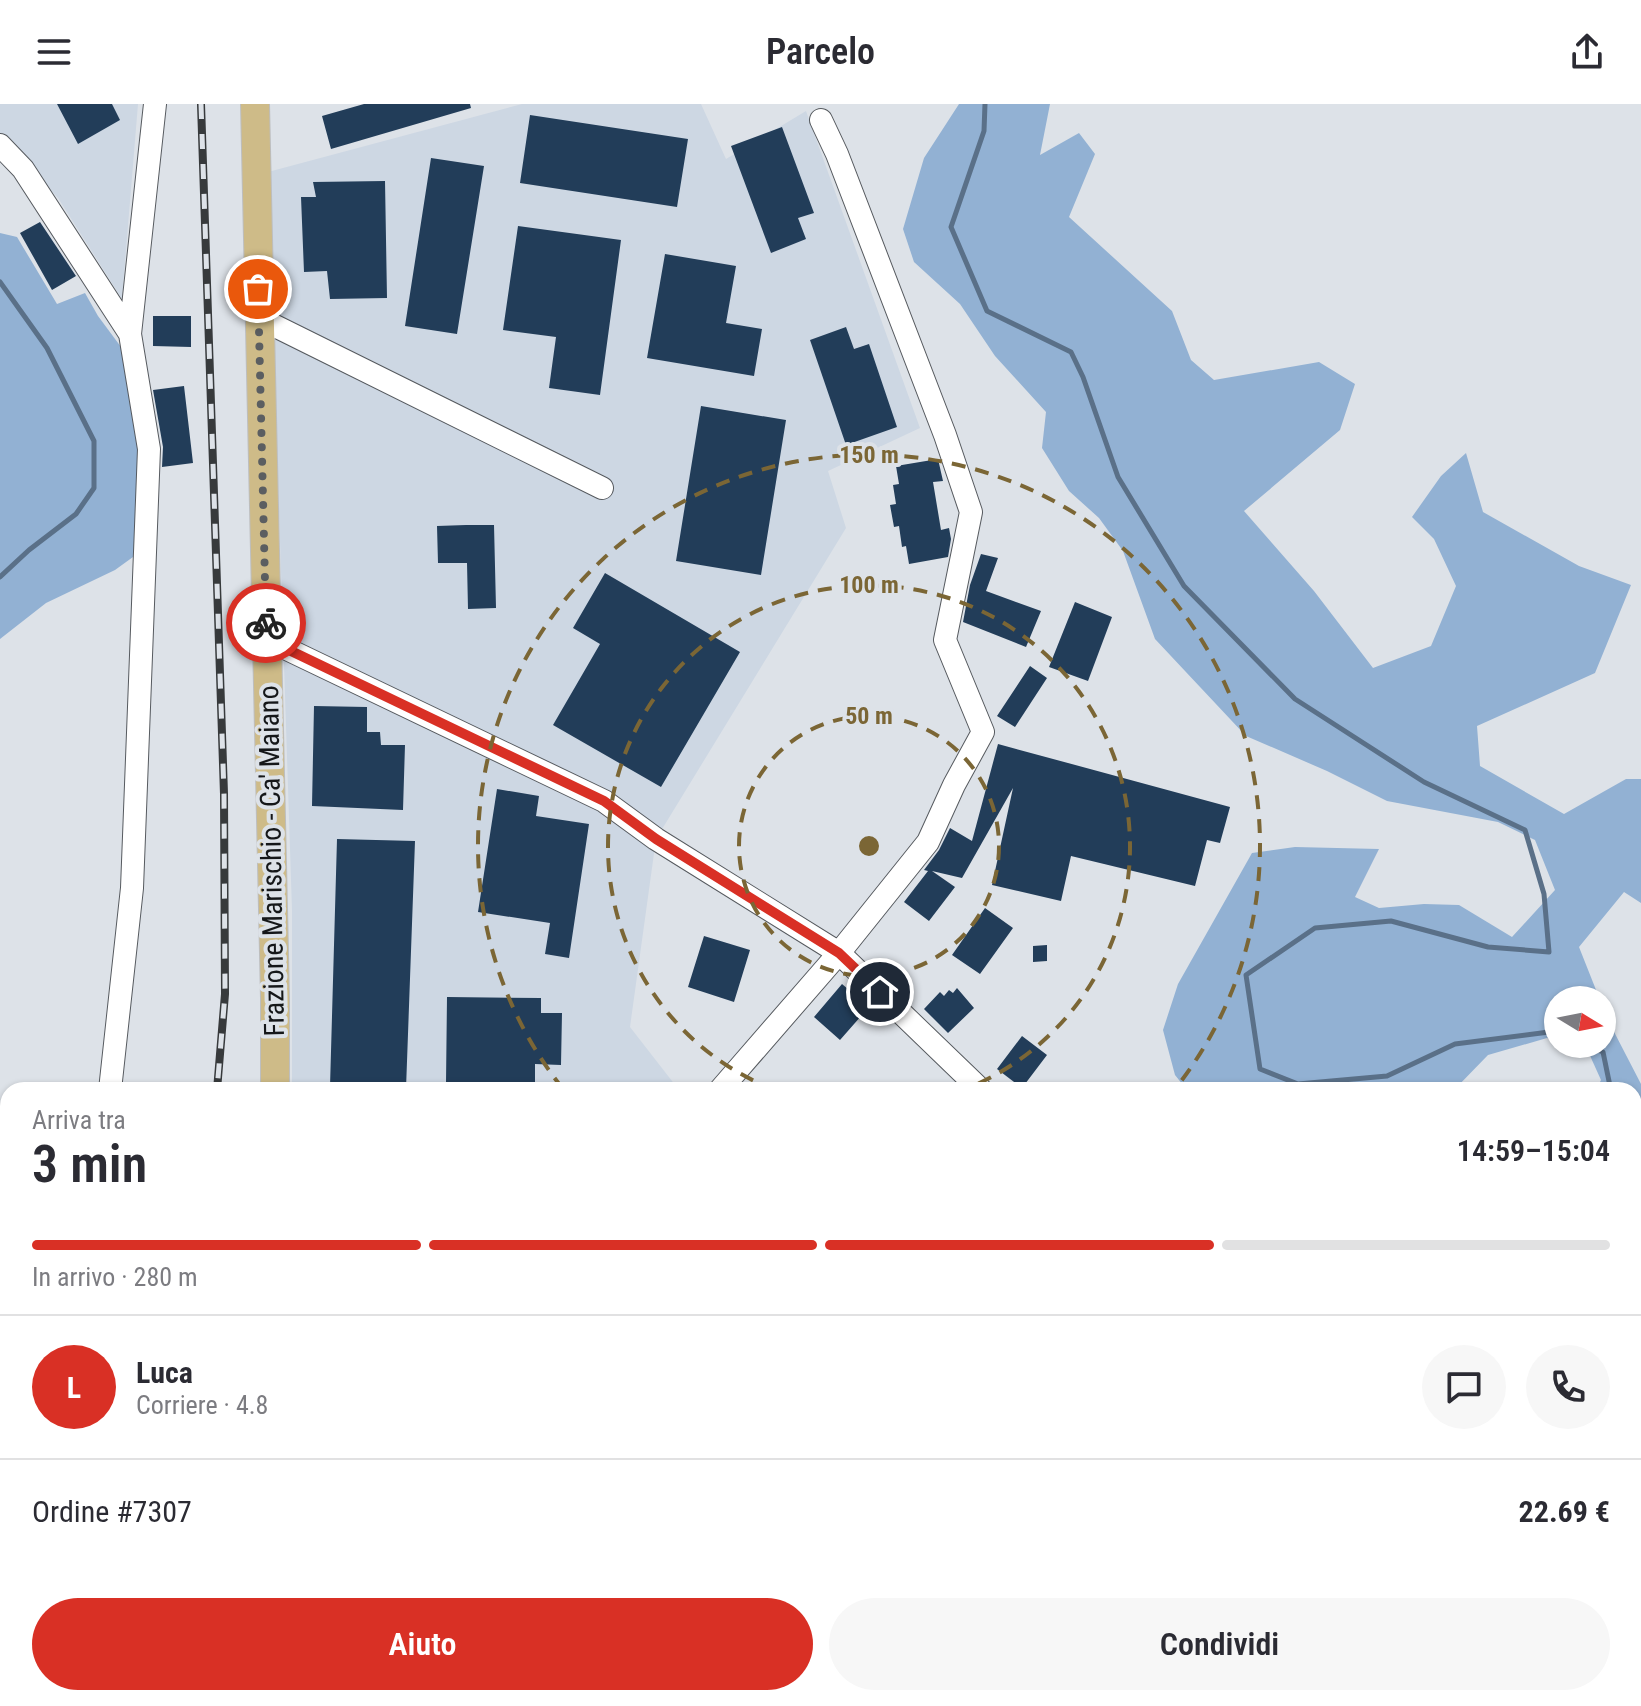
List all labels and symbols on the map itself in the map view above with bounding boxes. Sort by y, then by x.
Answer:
pin [224,255,292,323]
text: 150 m [839,441,899,469]
text: 100 m [839,571,899,599]
courier [226,583,306,663]
street label: Frazione Marischio - Ca' Maiano [252,685,291,1037]
text: 50 m [845,702,893,730]
centre of rings [855,832,883,860]
pin [846,958,914,1026]
north arrow [1544,986,1616,1058]

